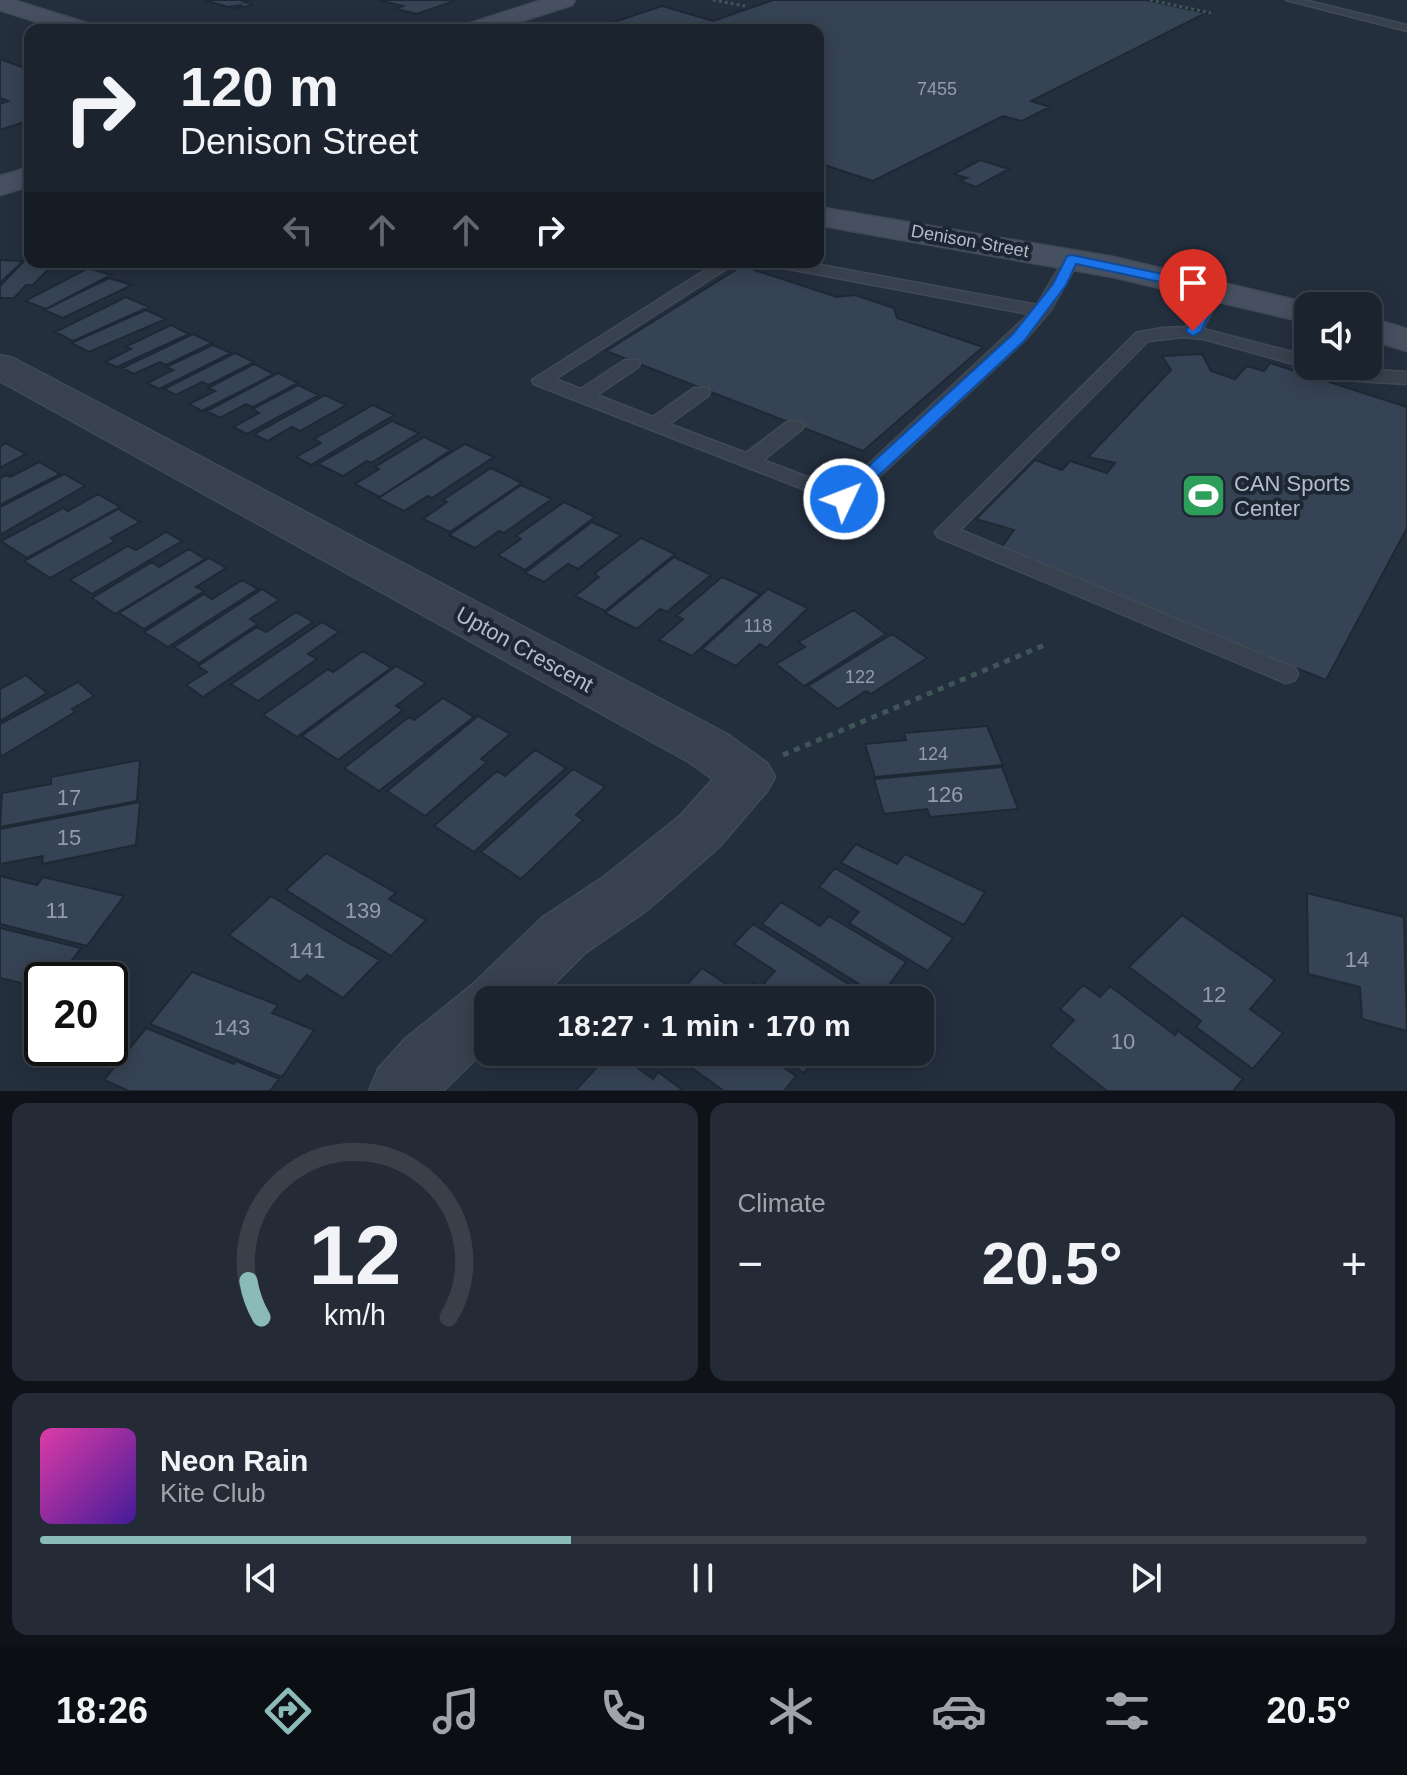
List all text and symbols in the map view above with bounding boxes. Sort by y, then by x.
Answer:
text: 120 m [180,55,339,118]
icon: right [48,56,152,160]
house number: 7455 [917,79,957,99]
text: Denison Street [180,121,418,162]
icon: left [276,208,320,252]
icon: ahead [360,208,404,252]
icon: ahead [444,208,488,252]
icon: right [528,208,572,252]
street label: Denison Street [910,221,1030,261]
pin [1159,249,1227,331]
icon: arrive [1171,261,1215,305]
map controls [1294,292,1382,380]
button: sound [1294,292,1382,380]
position arrow [802,457,886,541]
place label: CAN Sports Center [1234,471,1350,521]
sports icon: CAN Sports Center [1179,472,1227,520]
street label: Upton Crescent [452,601,598,697]
house number: 118 [744,616,772,636]
house number: 122 [845,667,875,687]
house number: 124 [918,744,948,764]
house number: 126 [927,782,963,807]
house number: 17 [57,785,81,810]
house number: 15 [57,825,81,850]
house number: 11 [46,898,68,923]
house number: 139 [345,898,381,923]
house number: 141 [289,938,325,963]
house number: 14 [1345,947,1369,972]
speed limit sign: 20 [24,962,128,1066]
house number: 12 [1202,982,1226,1007]
text: 18:27 · 1 min · 170 m [557,1009,851,1042]
house number: 143 [214,1015,250,1040]
house number: 10 [1111,1029,1135,1054]
text: Climate [738,1188,826,1218]
text: 12 [308,1209,401,1302]
text: 20.5° [982,1230,1123,1297]
text: − [738,1239,763,1288]
text: + [1341,1239,1367,1288]
text: km/h [324,1299,386,1331]
text: Neon Rain [160,1444,308,1477]
text: Kite Club [160,1478,266,1508]
icon: previous [239,1556,283,1600]
icon: pause [681,1556,725,1600]
icon: next [1124,1556,1168,1600]
icon: directions [260,1683,316,1739]
icon: music [428,1683,484,1739]
icon: phone [595,1683,651,1739]
icon: climate [763,1683,819,1739]
icon: car [931,1683,987,1739]
icon: filters [1099,1683,1155,1739]
text: 18:26 [56,1690,148,1731]
text: 20.5° [1267,1690,1351,1731]

